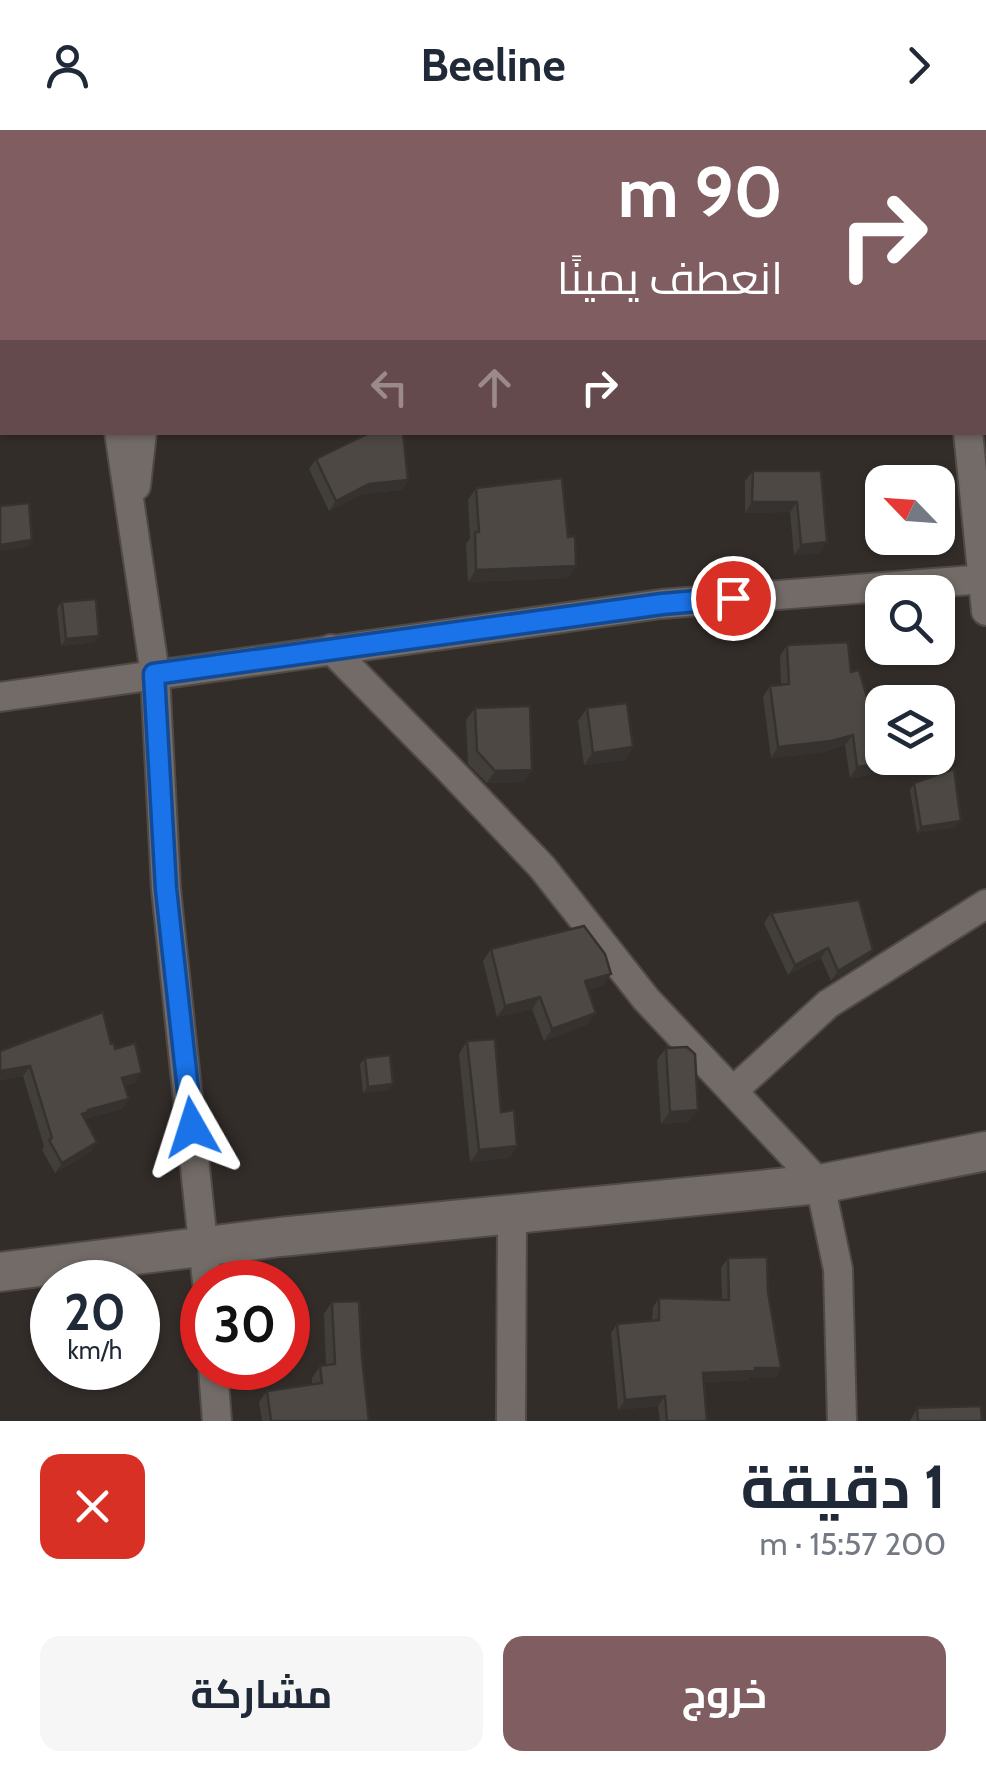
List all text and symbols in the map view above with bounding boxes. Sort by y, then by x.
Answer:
icon: person [40,38,95,93]
text: Beeline [420,38,566,92]
icon: forward [891,38,946,93]
text: 90 m [618,149,783,235]
icon: right [818,170,948,300]
text: انعطف يمينًا [557,251,783,305]
icon: left [362,360,417,415]
icon: ahead [467,360,522,415]
icon: right [572,360,627,415]
north arrow [865,465,955,555]
map controls [865,465,955,775]
pin [691,556,776,641]
icon: arrive [706,571,761,626]
button: search [865,575,955,665]
button: layers [865,685,955,775]
position arrow [140,1075,244,1179]
speed limit sign: 30 [180,1260,310,1390]
text: 20 [64,1282,126,1343]
text: km/h [68,1335,122,1365]
text: 1 دقيقة [741,1450,946,1523]
button: close [40,1454,145,1559]
text: 200 m · 15:57 [759,1524,946,1563]
button: مشاركة [40,1636,483,1751]
button: خروج [503,1636,946,1751]

